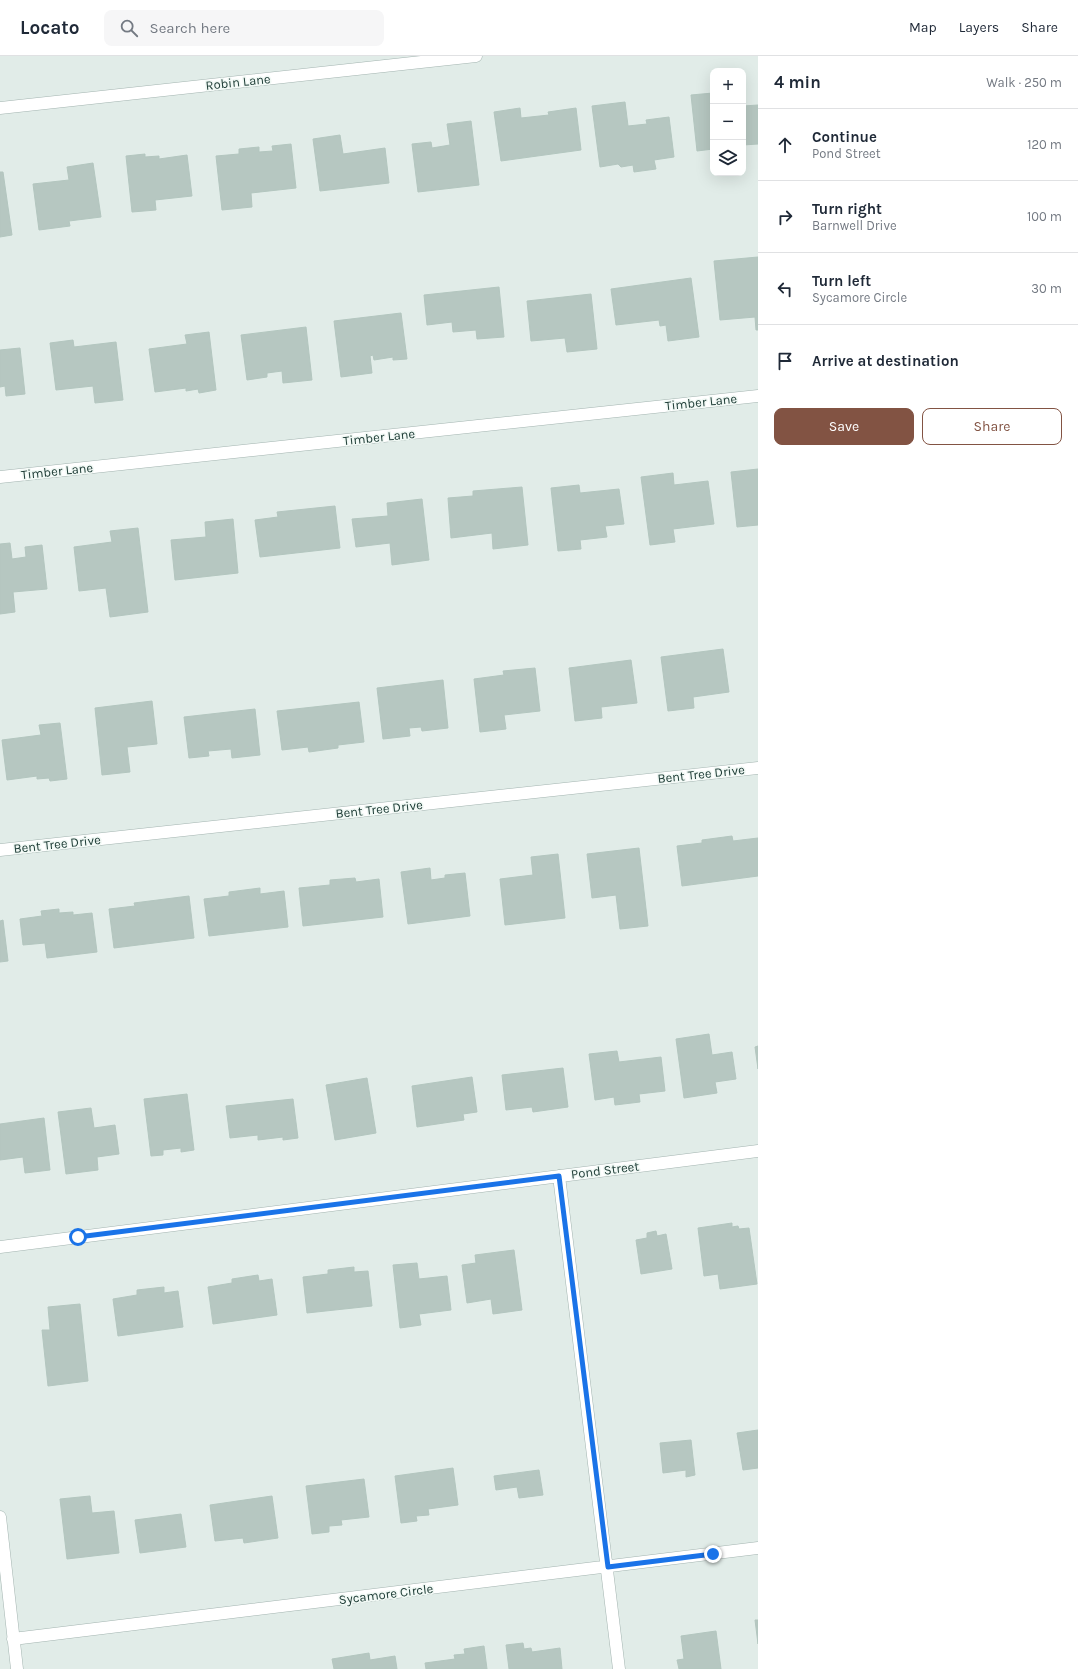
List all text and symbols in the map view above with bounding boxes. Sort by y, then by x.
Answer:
search box [104,10,384,46]
text: Locato [20,17,80,39]
icon: search [118,17,140,39]
text: Search here [150,19,230,37]
text: Map [909,19,937,36]
text: Layers [959,19,999,36]
text: Share [1021,19,1058,36]
map controls [710,68,746,176]
button: + [710,68,746,104]
street label: Robin Lane [205,71,272,93]
text: 4 min [774,72,821,92]
text: Walk · 250 m [986,75,1062,90]
button: − [710,104,746,140]
text: Continue [812,128,877,146]
icon: ahead [774,134,796,156]
text: 120 m [1027,137,1062,152]
button: layers [710,140,746,176]
text: Pond Street [812,146,881,161]
text: Turn right [812,200,882,218]
icon: right [774,206,796,228]
text: 100 m [1027,209,1062,224]
text: Barnwell Drive [812,218,897,233]
text: Turn left [812,272,871,290]
icon: left [774,278,796,300]
text: 30 m [1031,281,1062,296]
text: Sycamore Circle [812,290,907,305]
icon: arrive [774,350,796,372]
text: Arrive at destination [812,352,959,370]
street label: Timber Lane [664,391,738,413]
button: Save [774,408,914,445]
button: Share [922,408,1062,445]
street label: Timber Lane [342,426,416,448]
street label: Timber Lane [20,460,94,482]
street label: Bent Tree Drive [657,762,746,786]
street label: Bent Tree Drive [335,797,424,821]
street label: Bent Tree Drive [13,832,102,856]
street label: Pond Street [570,1158,640,1182]
route start [69,1228,87,1246]
route end [704,1545,722,1563]
street label: Sycamore Circle [338,1581,434,1607]

